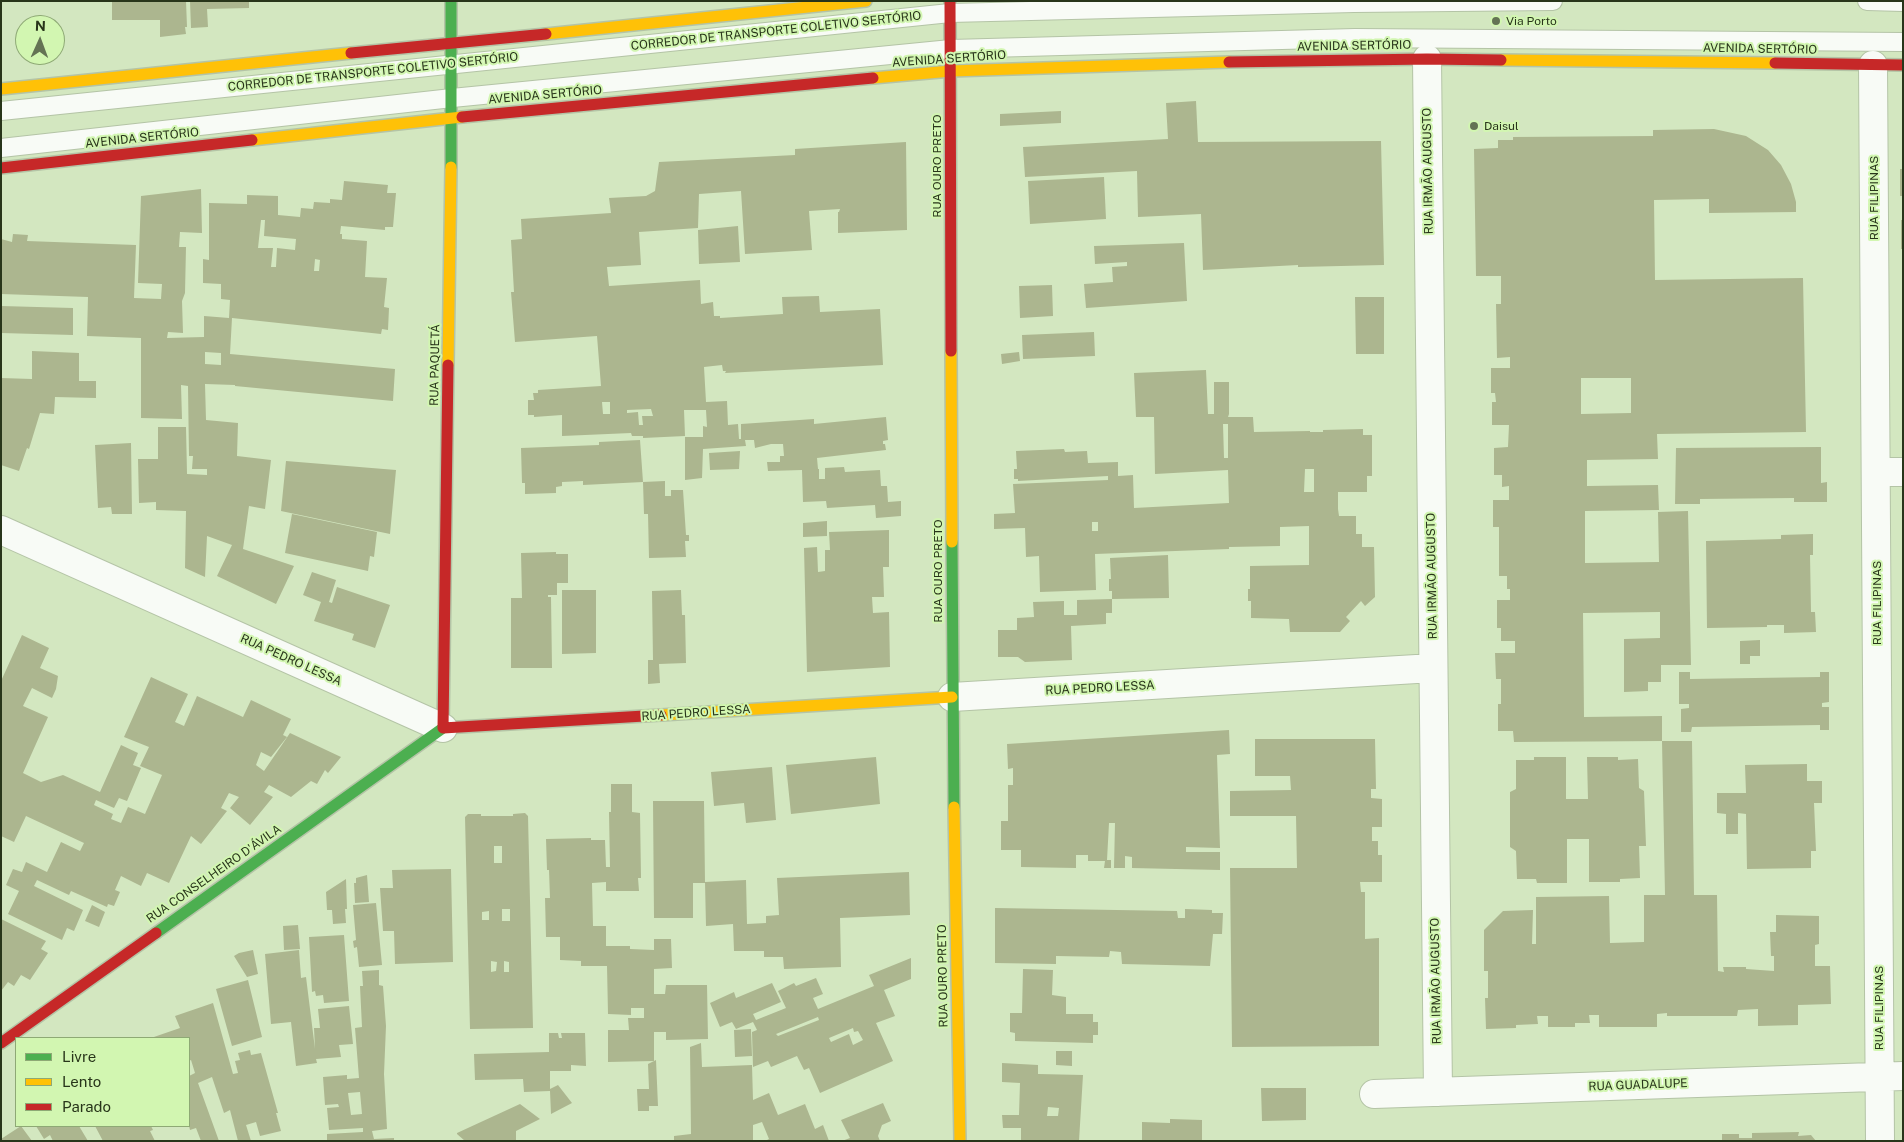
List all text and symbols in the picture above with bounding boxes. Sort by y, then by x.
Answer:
street label: CORREDOR DE TRANSPORTE COLETIVO SERTÓRIO [630,9,922,53]
place label: Via Porto [1506,14,1557,28]
north arrow [15,15,65,65]
marker: Via Porto [1490,15,1502,27]
text: N [35,18,46,34]
street label: AVENIDA SERTÓRIO [1297,38,1411,54]
street label: AVENIDA SERTÓRIO [1703,41,1817,57]
street label: AVENIDA SERTÓRIO [891,48,1007,70]
street label: CORREDOR DE TRANSPORTE COLETIVO SERTÓRIO [227,50,519,94]
street label: AVENIDA SERTÓRIO [487,83,603,107]
street label: RUA IRMÃO AUGUSTO [1420,108,1436,234]
street label: RUA OURO PRETO [930,114,944,218]
place label: Daisul [1484,119,1519,133]
marker: Daisul [1468,120,1480,132]
street label: AVENIDA SERTÓRIO [84,125,200,151]
street label: RUA FILIPINAS [1867,156,1881,240]
street label: RUA PAQUETÁ [427,324,443,406]
street label: RUA IRMÃO AUGUSTO [1424,513,1440,639]
street label: RUA OURO PRETO [931,519,945,623]
street label: RUA FILIPINAS [1870,561,1884,645]
street label: RUA PEDRO LESSA [238,631,344,689]
street label: RUA PEDRO LESSA [1045,678,1155,698]
street label: RUA PEDRO LESSA [641,702,751,724]
street label: RUA CONSELHEIRO D'ÁVILA [144,822,284,926]
street label: RUA IRMÃO AUGUSTO [1428,918,1444,1044]
street label: RUA OURO PRETO [935,924,951,1028]
street label: RUA FILIPINAS [1872,966,1886,1050]
legend [15,1037,190,1127]
text: Livre [62,1048,96,1065]
text: Lento [62,1073,101,1090]
street label: RUA GUADALUPE [1588,1076,1688,1094]
text: Parado [62,1098,111,1115]

